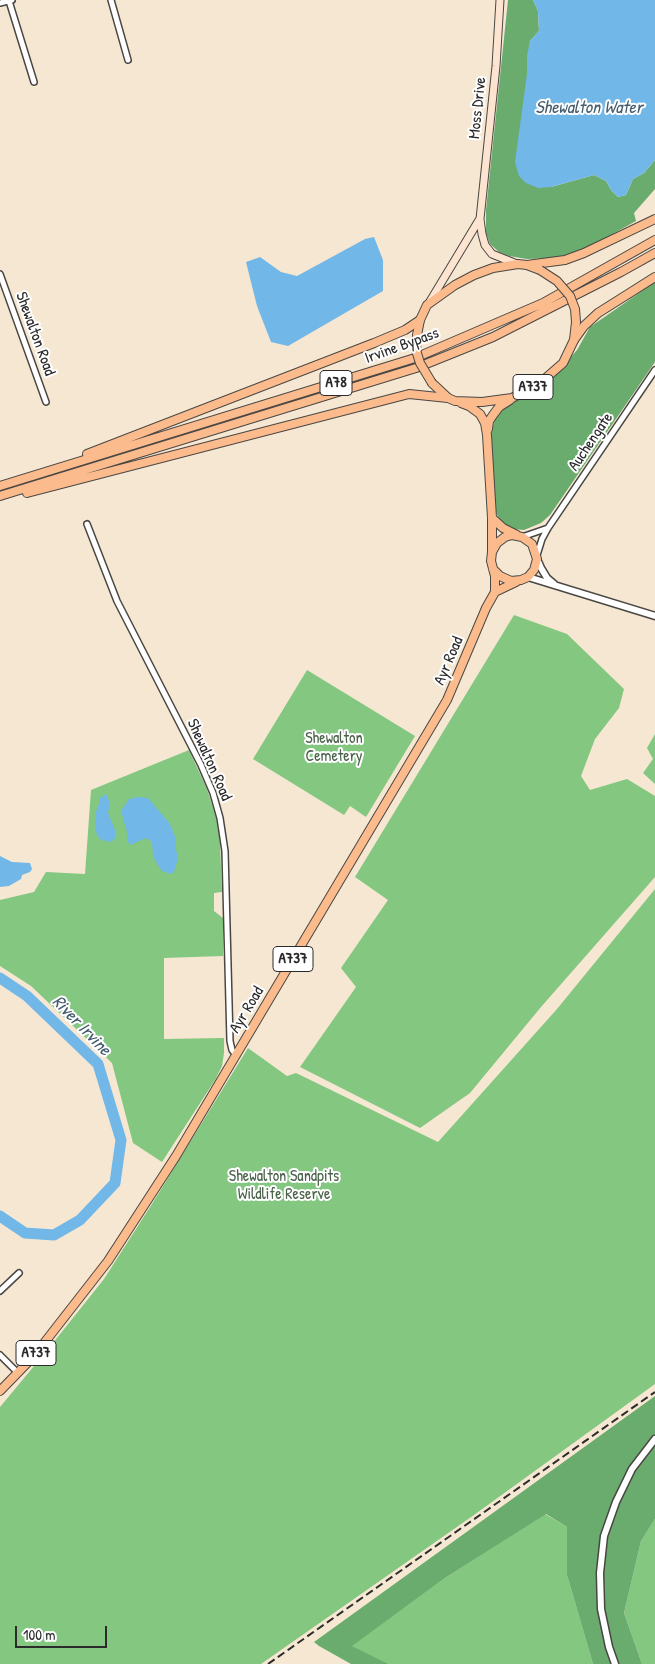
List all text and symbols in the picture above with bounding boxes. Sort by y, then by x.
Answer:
street label: Moss Drive [465,76,491,140]
water label: Shewalton Water [535,97,643,119]
street label: Shewalton Road [11,290,59,378]
street label: Irvine Bypass [362,324,442,368]
road number: A78 [320,370,352,396]
road number: A737 [513,374,553,400]
street label: Auchengate [565,409,617,475]
street label: Ayr Road [430,634,468,688]
street label: Shewalton Road [182,716,236,804]
park label: Shewalton Cemetery [305,729,363,767]
road number: A737 [273,946,313,972]
street label: Ayr Road [226,983,268,1037]
water label: River Irvine [47,991,115,1061]
park label: Shewalton Sandpits Wildlife Reserve [229,1167,339,1205]
road number: A737 [16,1340,56,1366]
scale bar [18,1616,110,1648]
text: 100 m [23,1624,56,1645]

